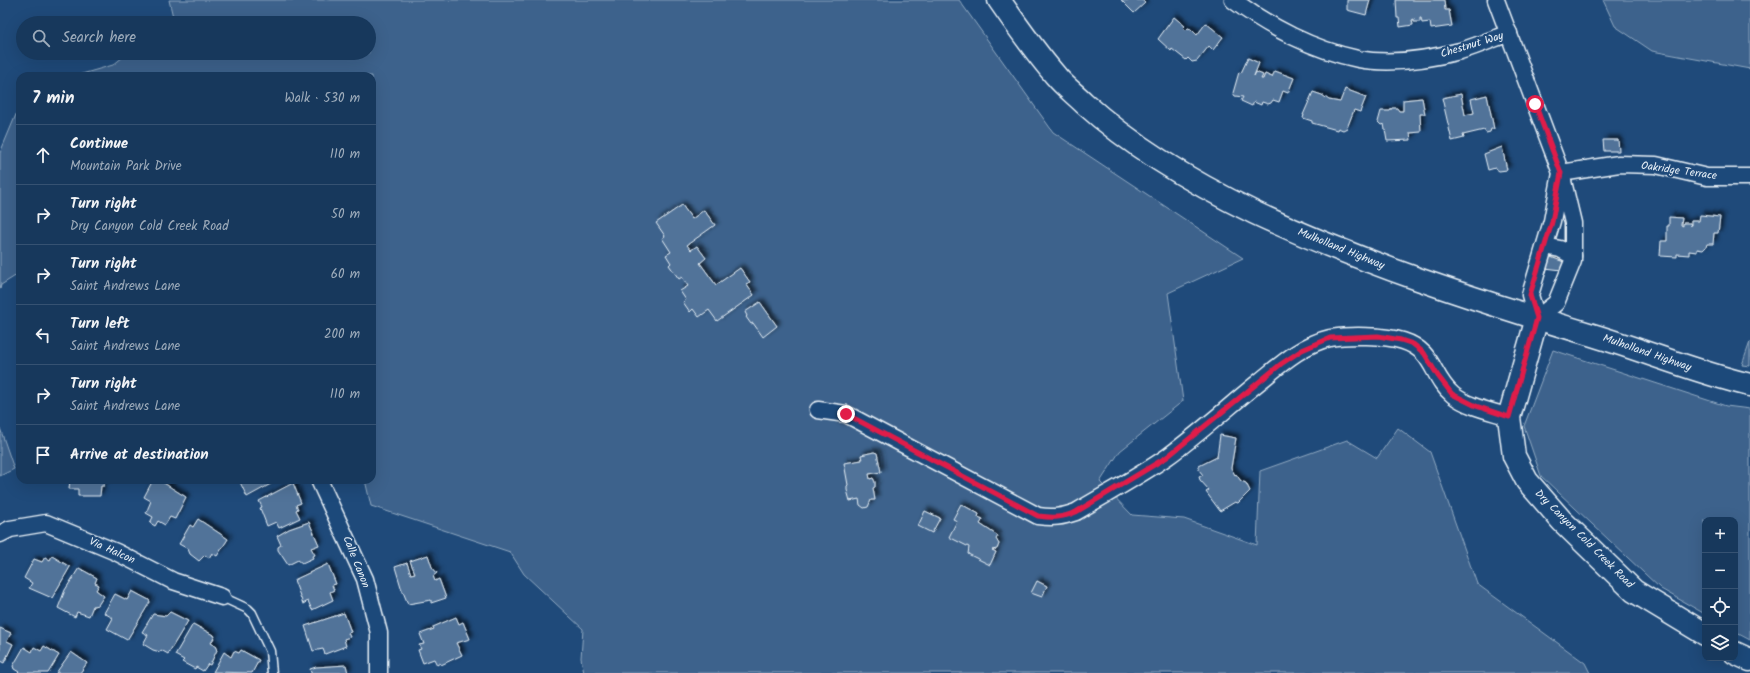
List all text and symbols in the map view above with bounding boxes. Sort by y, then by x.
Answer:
search box [16,16,376,60]
text: Search here [62,26,136,50]
icon: search [30,27,52,49]
street label: Chestnut Way [1438,27,1507,63]
text: 7 min [32,85,74,112]
text: Walk · 530 m [284,88,360,109]
route start [1526,95,1544,113]
text: Continue [70,132,128,156]
icon: ahead [32,144,54,166]
text: 110 m [330,144,360,165]
text: Mountain Park Drive [70,156,182,177]
street label: Oakridge Terrace [1640,157,1718,185]
text: Turn right [70,192,137,216]
icon: right [32,204,54,226]
text: 50 m [331,204,360,225]
text: Dry Canyon Cold Creek Road [70,216,229,237]
street label: Mulholland Highway [1295,223,1388,275]
text: Turn right [70,252,137,276]
icon: right [32,264,54,286]
text: 60 m [331,264,360,285]
text: Saint Andrews Lane [70,276,180,297]
text: Turn left [70,312,130,336]
icon: left [32,324,54,346]
text: 200 m [324,324,360,345]
street label: Mulholland Highway [1600,329,1695,377]
text: Saint Andrews Lane [70,336,180,357]
text: Turn right [70,372,137,396]
icon: right [32,384,54,406]
text: 110 m [330,384,360,405]
text: Saint Andrews Lane [70,396,180,417]
route end [837,405,855,423]
text: Arrive at destination [70,443,209,467]
icon: arrive [32,444,54,466]
street label: Dry Canyon Cold Creek Road [1530,485,1638,593]
map controls [1702,517,1738,661]
button: + [1702,517,1738,553]
street label: Via Halcon [86,533,138,569]
street label: Calle Canon [337,533,375,591]
button: − [1702,553,1738,589]
button: locate [1702,589,1738,625]
button: layers [1702,625,1738,661]

